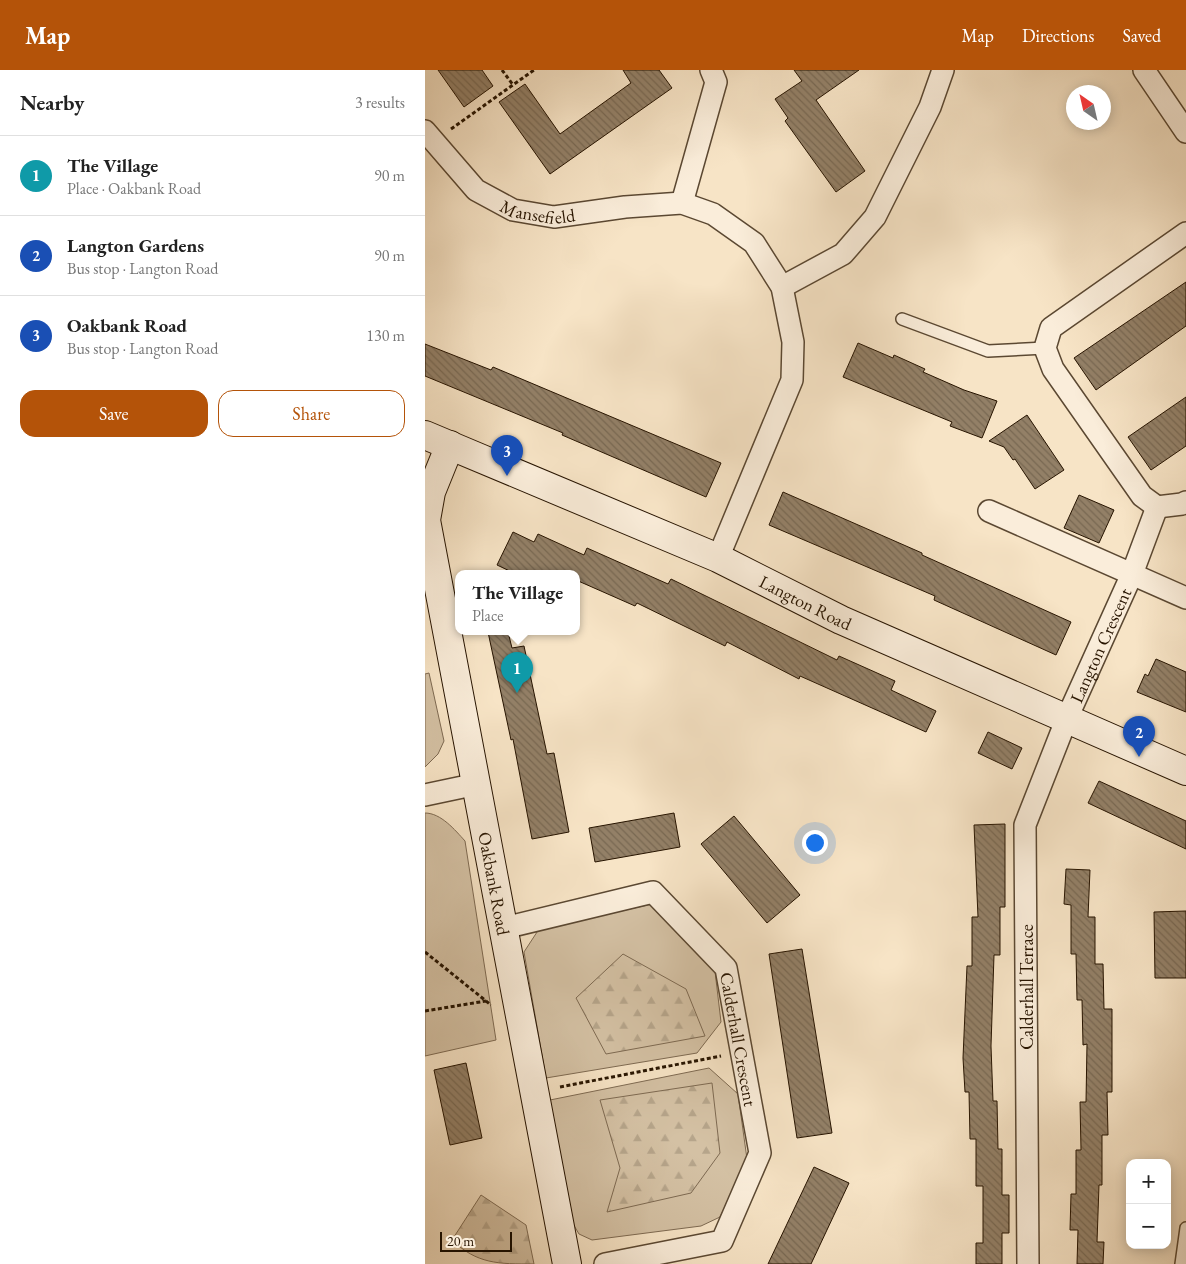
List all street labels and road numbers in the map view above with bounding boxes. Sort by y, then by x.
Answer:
street label: Mansefield [496,194,577,228]
street label: Langton Road [756,569,856,635]
street label: Langton Crescent [1064,584,1136,706]
street label: Oakbank Road [474,830,516,938]
street label: Calderhall Terrace [1015,924,1038,1050]
street label: Calderhall Crescent [715,970,763,1108]

